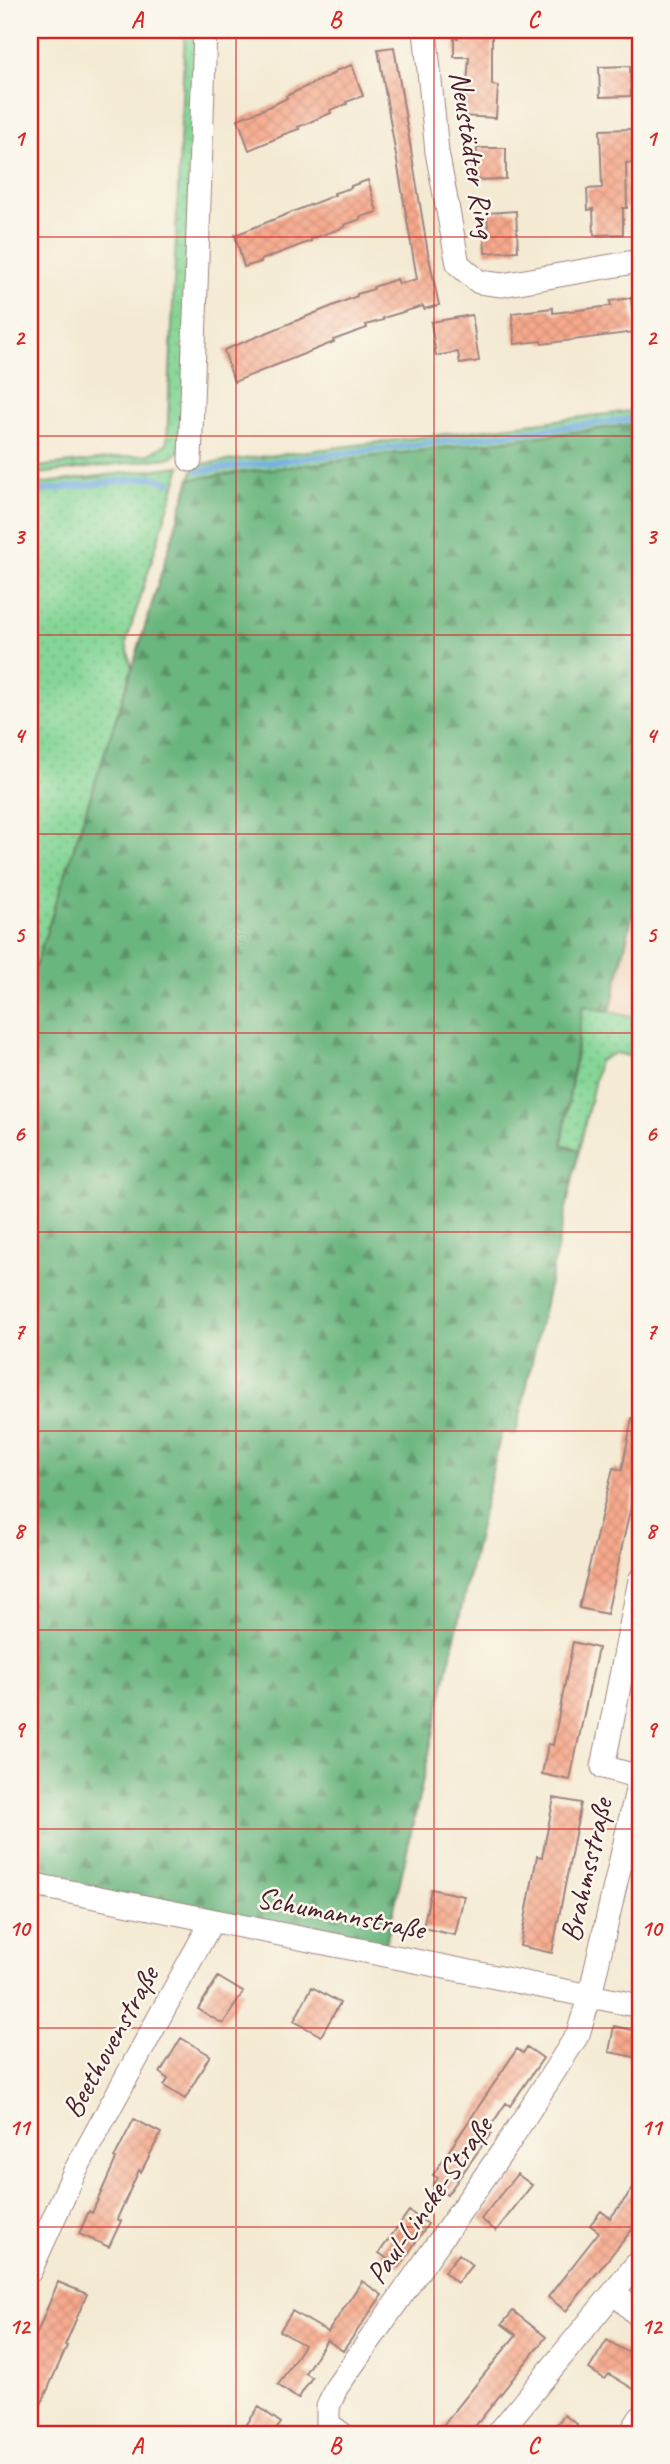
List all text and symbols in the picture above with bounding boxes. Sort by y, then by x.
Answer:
text: A [131,5,145,34]
text: B [329,5,343,34]
text: C [528,5,542,34]
street label: Neustädter Ring [441,68,505,242]
text: 1 [14,124,27,153]
text: 1 [646,124,659,153]
text: 2 [14,323,27,352]
text: 2 [646,323,659,352]
text: 3 [14,522,27,551]
text: 3 [646,522,659,551]
text: 4 [14,721,27,750]
text: 4 [646,721,659,750]
text: 5 [14,920,26,949]
text: 5 [646,920,658,949]
text: 6 [14,1119,27,1148]
text: 6 [646,1119,659,1148]
text: 7 [14,1317,27,1346]
text: 7 [646,1317,659,1346]
text: 8 [14,1516,27,1545]
text: 8 [646,1516,659,1545]
text: 9 [14,1715,27,1744]
text: 9 [646,1715,659,1744]
street label: Brahmsstraße [551,1793,621,1945]
street label: Schumannstraße [254,1878,430,1948]
text: 10 [9,1914,32,1943]
text: 10 [641,1914,664,1943]
street label: Beethovenstraße [53,1958,168,2124]
street label: Paul-Lincke-Straße [357,2107,502,2291]
text: 11 [9,2113,32,2142]
text: 11 [641,2113,664,2142]
text: 12 [9,2312,32,2341]
text: 12 [641,2312,664,2341]
text: A [131,2431,145,2460]
text: B [329,2431,343,2460]
text: C [528,2431,542,2460]

